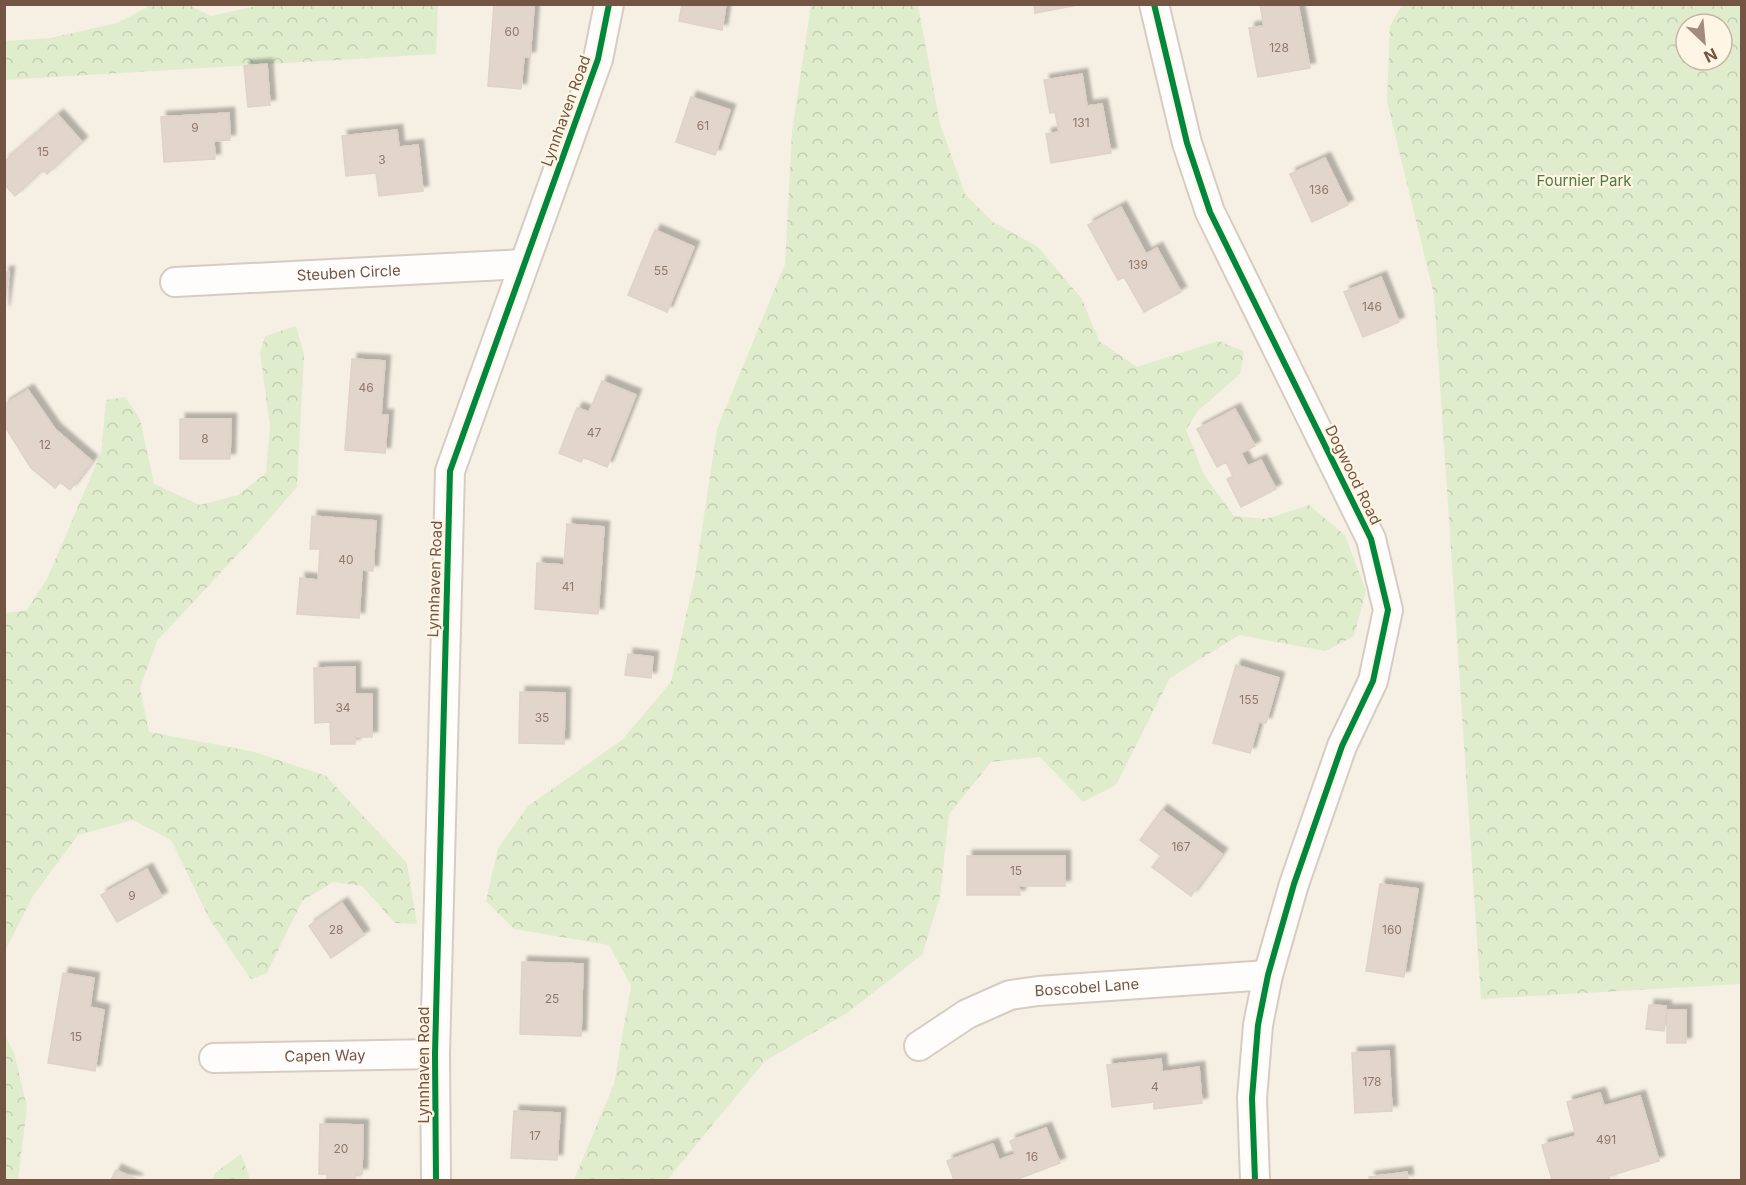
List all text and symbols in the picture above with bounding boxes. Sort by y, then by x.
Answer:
north arrow [1674,12,1734,72]
house number: 60 [504,24,520,39]
house number: 128 [1269,40,1289,55]
text: N [1701,44,1720,67]
street label: Lynnhaven Road [537,53,594,169]
house number: 131 [1072,115,1090,130]
house number: 61 [697,118,709,133]
house number: 9 [191,120,199,135]
house number: 15 [37,144,49,159]
house number: 3 [378,152,386,167]
park label: Fournier Park [1536,171,1632,190]
house number: 136 [1309,182,1329,197]
house number: 139 [1128,257,1148,272]
street label: Steuben Circle [296,260,401,285]
house number: 55 [654,263,668,278]
house number: 146 [1362,299,1382,314]
house number: 46 [358,380,374,395]
street label: Dogwood Road [1321,422,1386,528]
house number: 47 [587,425,601,440]
house number: 8 [201,431,209,446]
house number: 12 [39,437,51,452]
street label: Lynnhaven Road [423,520,446,638]
house number: 40 [338,552,354,567]
house number: 41 [562,579,574,594]
house number: 155 [1239,692,1259,707]
house number: 34 [335,700,351,715]
house number: 35 [535,710,549,725]
house number: 167 [1171,839,1191,854]
house number: 15 [1010,863,1022,878]
house number: 9 [128,888,136,903]
house number: 28 [329,922,343,937]
house number: 160 [1382,922,1402,937]
street label: Boscobel Lane [1034,974,1140,1000]
house number: 25 [545,991,559,1006]
street label: Lynnhaven Road [414,1007,433,1123]
house number: 15 [70,1029,82,1044]
street label: Capen Way [284,1045,366,1066]
house number: 178 [1363,1074,1381,1089]
house number: 4 [1151,1079,1159,1094]
house number: 17 [529,1128,541,1143]
house number: 491 [1596,1132,1616,1147]
house number: 20 [334,1141,348,1156]
house number: 16 [1026,1149,1038,1164]

